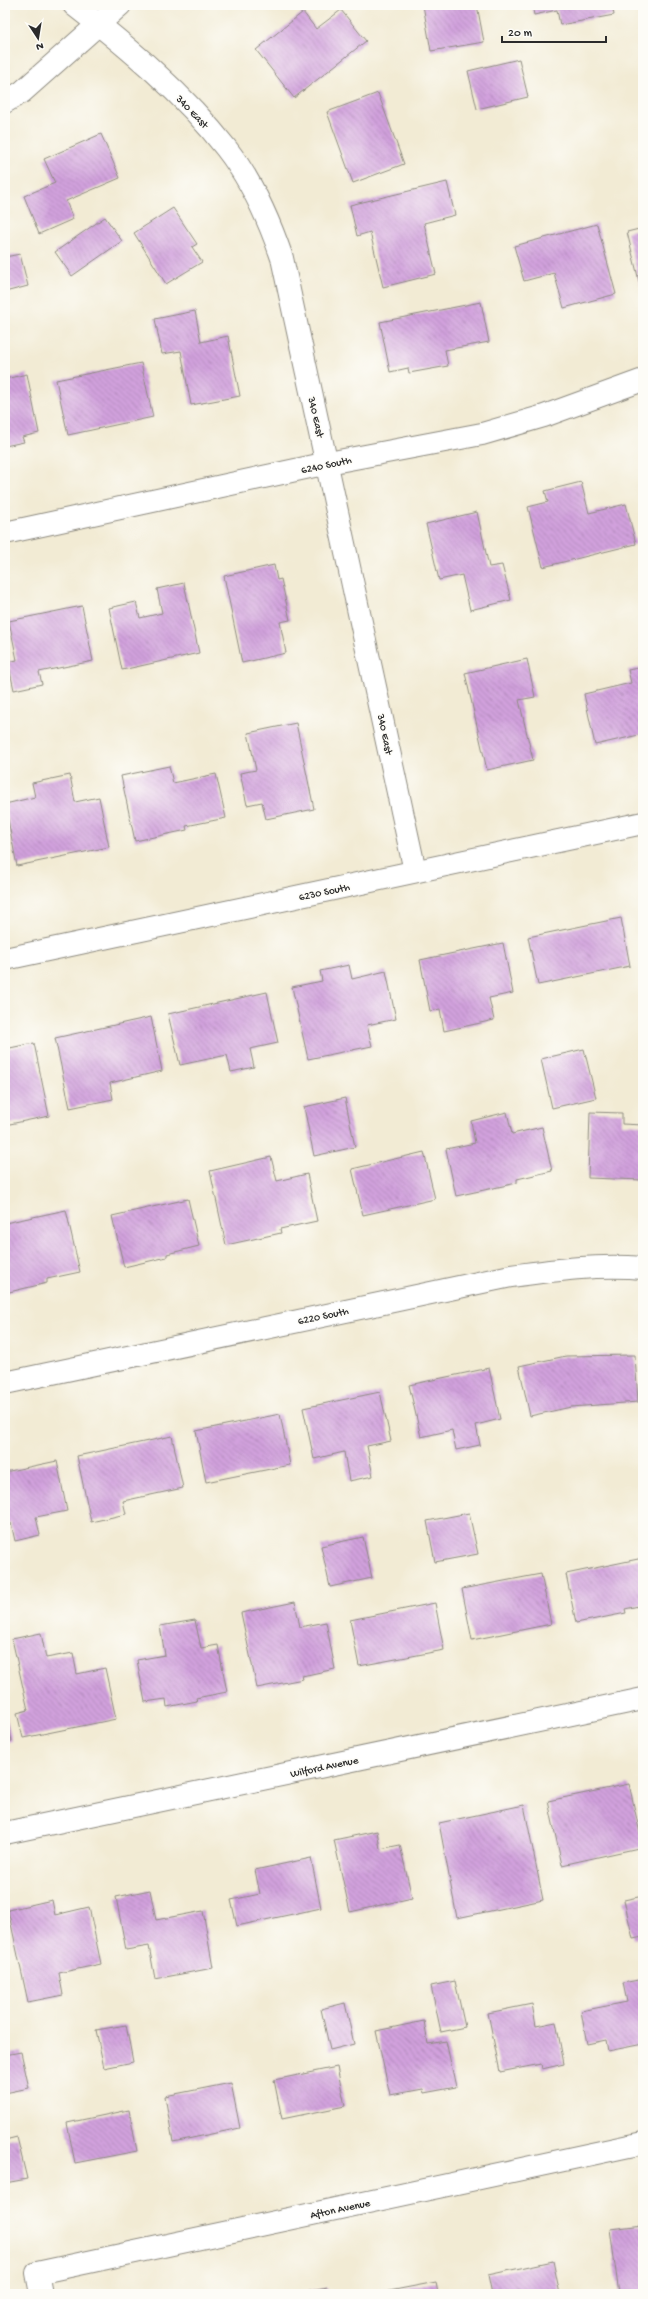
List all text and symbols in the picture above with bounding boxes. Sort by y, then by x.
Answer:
north arrow [18,18,58,58]
scale bar [502,18,606,44]
text: 20 m [508,27,533,41]
text: N [35,39,44,52]
street label: 340 East [172,93,211,132]
street label: 340 East [304,395,326,440]
street label: 6240 South [300,455,353,477]
street label: 340 East [374,712,395,757]
street label: 6230 South [298,882,351,904]
street label: 6220 South [297,1306,350,1328]
street label: Wilford Avenue [289,1754,360,1781]
street label: Afton Avenue [309,2197,372,2222]

